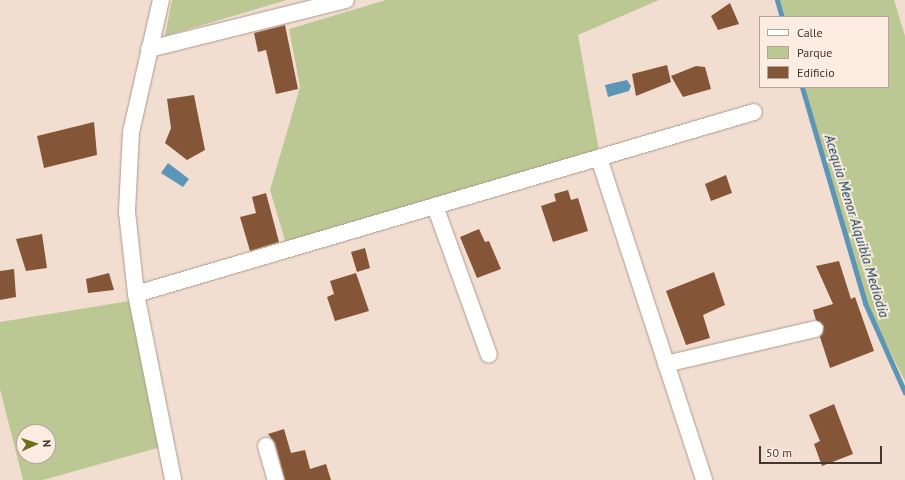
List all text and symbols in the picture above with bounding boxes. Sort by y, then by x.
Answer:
legend [759,16,889,88]
text: Calle [797,25,823,40]
text: Parque [797,45,832,60]
text: Edificio [797,65,835,80]
water label: Acequia Menor Alquibla Mediodía [821,132,893,320]
north arrow [16,424,56,464]
scale bar [761,438,884,464]
text: N [40,439,54,447]
text: 50 m [766,445,792,460]

